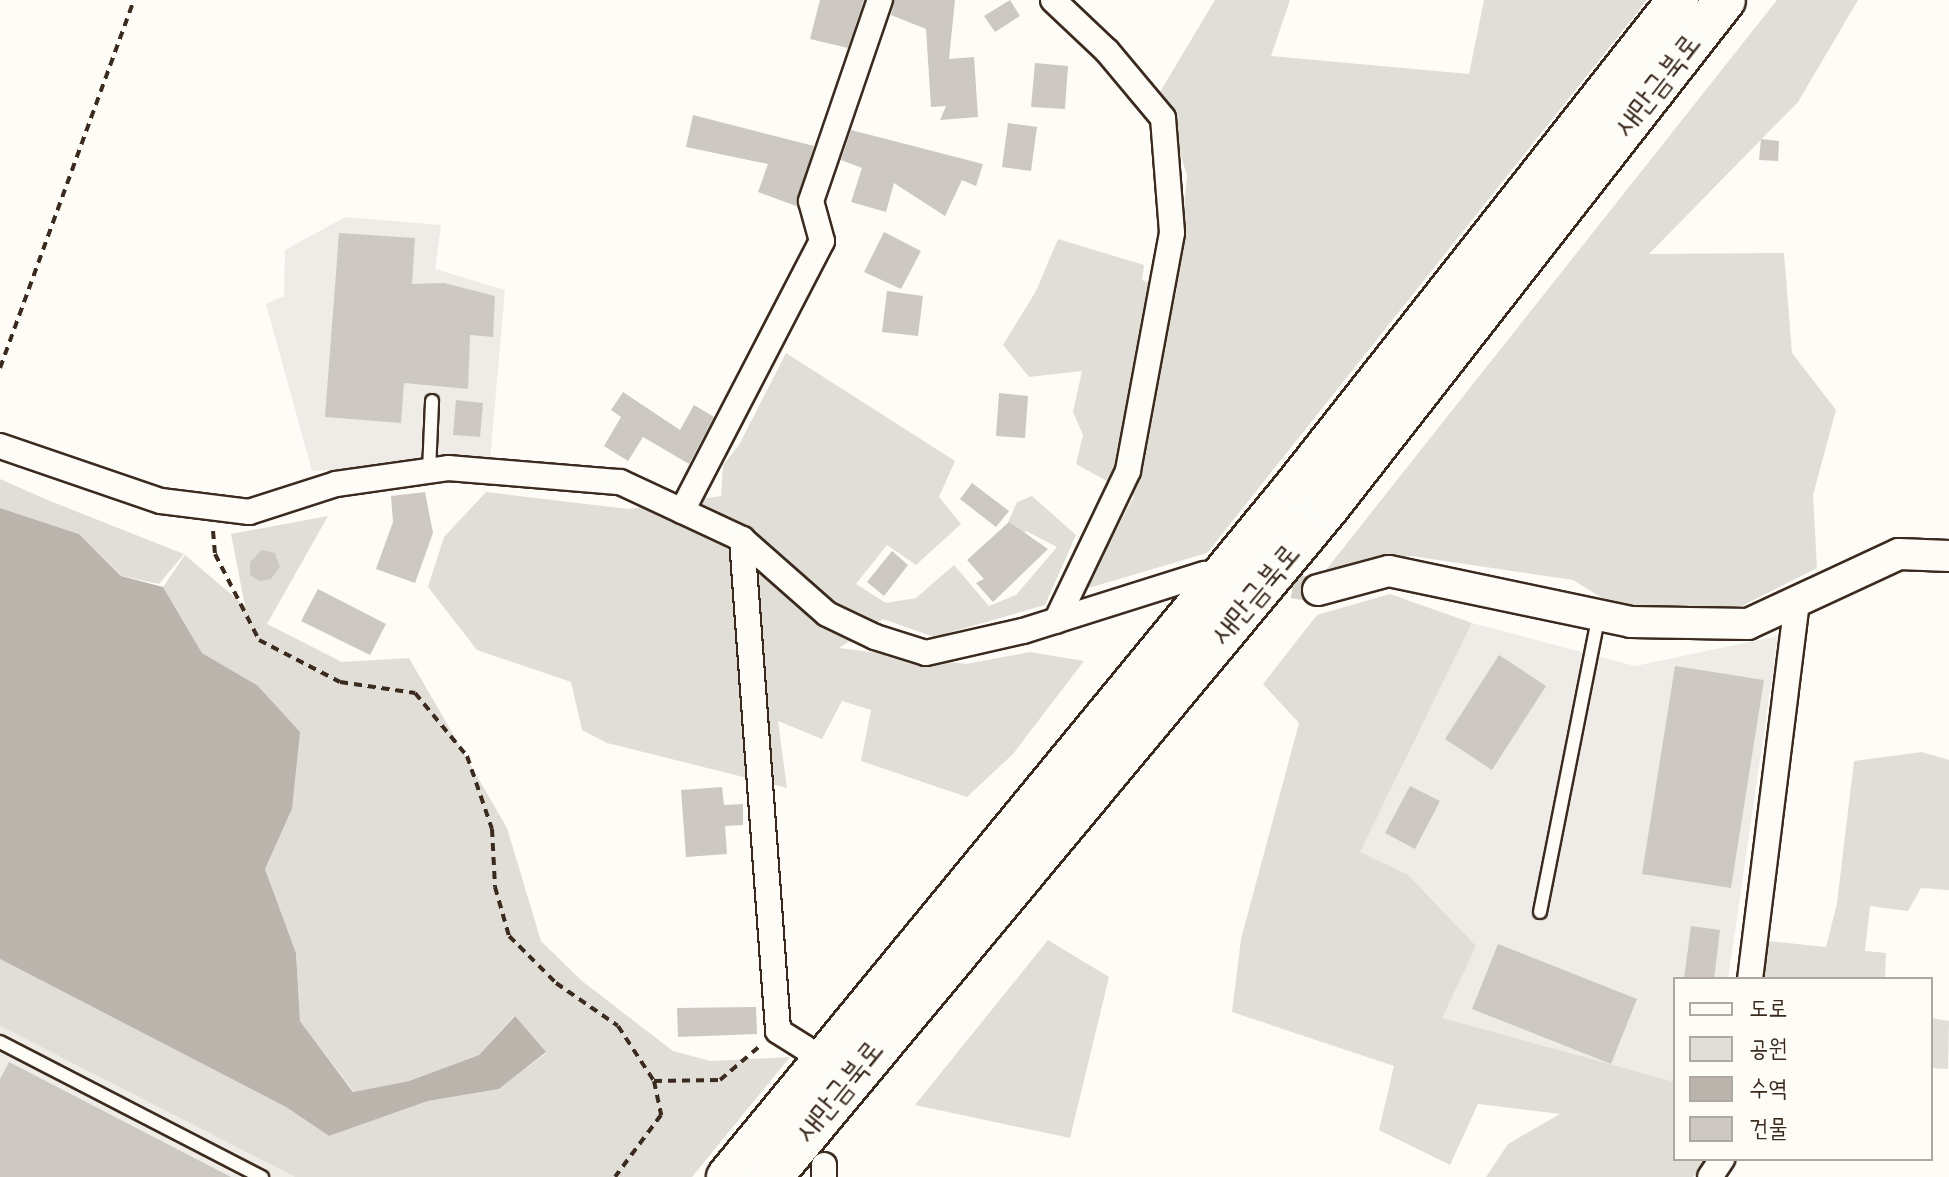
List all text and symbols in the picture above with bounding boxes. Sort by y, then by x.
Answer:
street label: 새만금북로 [1607,27,1709,145]
street label: 새만금북로 [1203,537,1309,653]
legend [1673,977,1933,1161]
text: 도로 [1749,994,1788,1025]
street label: 새만금북로 [788,1034,892,1150]
text: 공원 [1749,1034,1788,1065]
text: 수역 [1749,1074,1788,1105]
text: 건물 [1749,1114,1788,1145]

